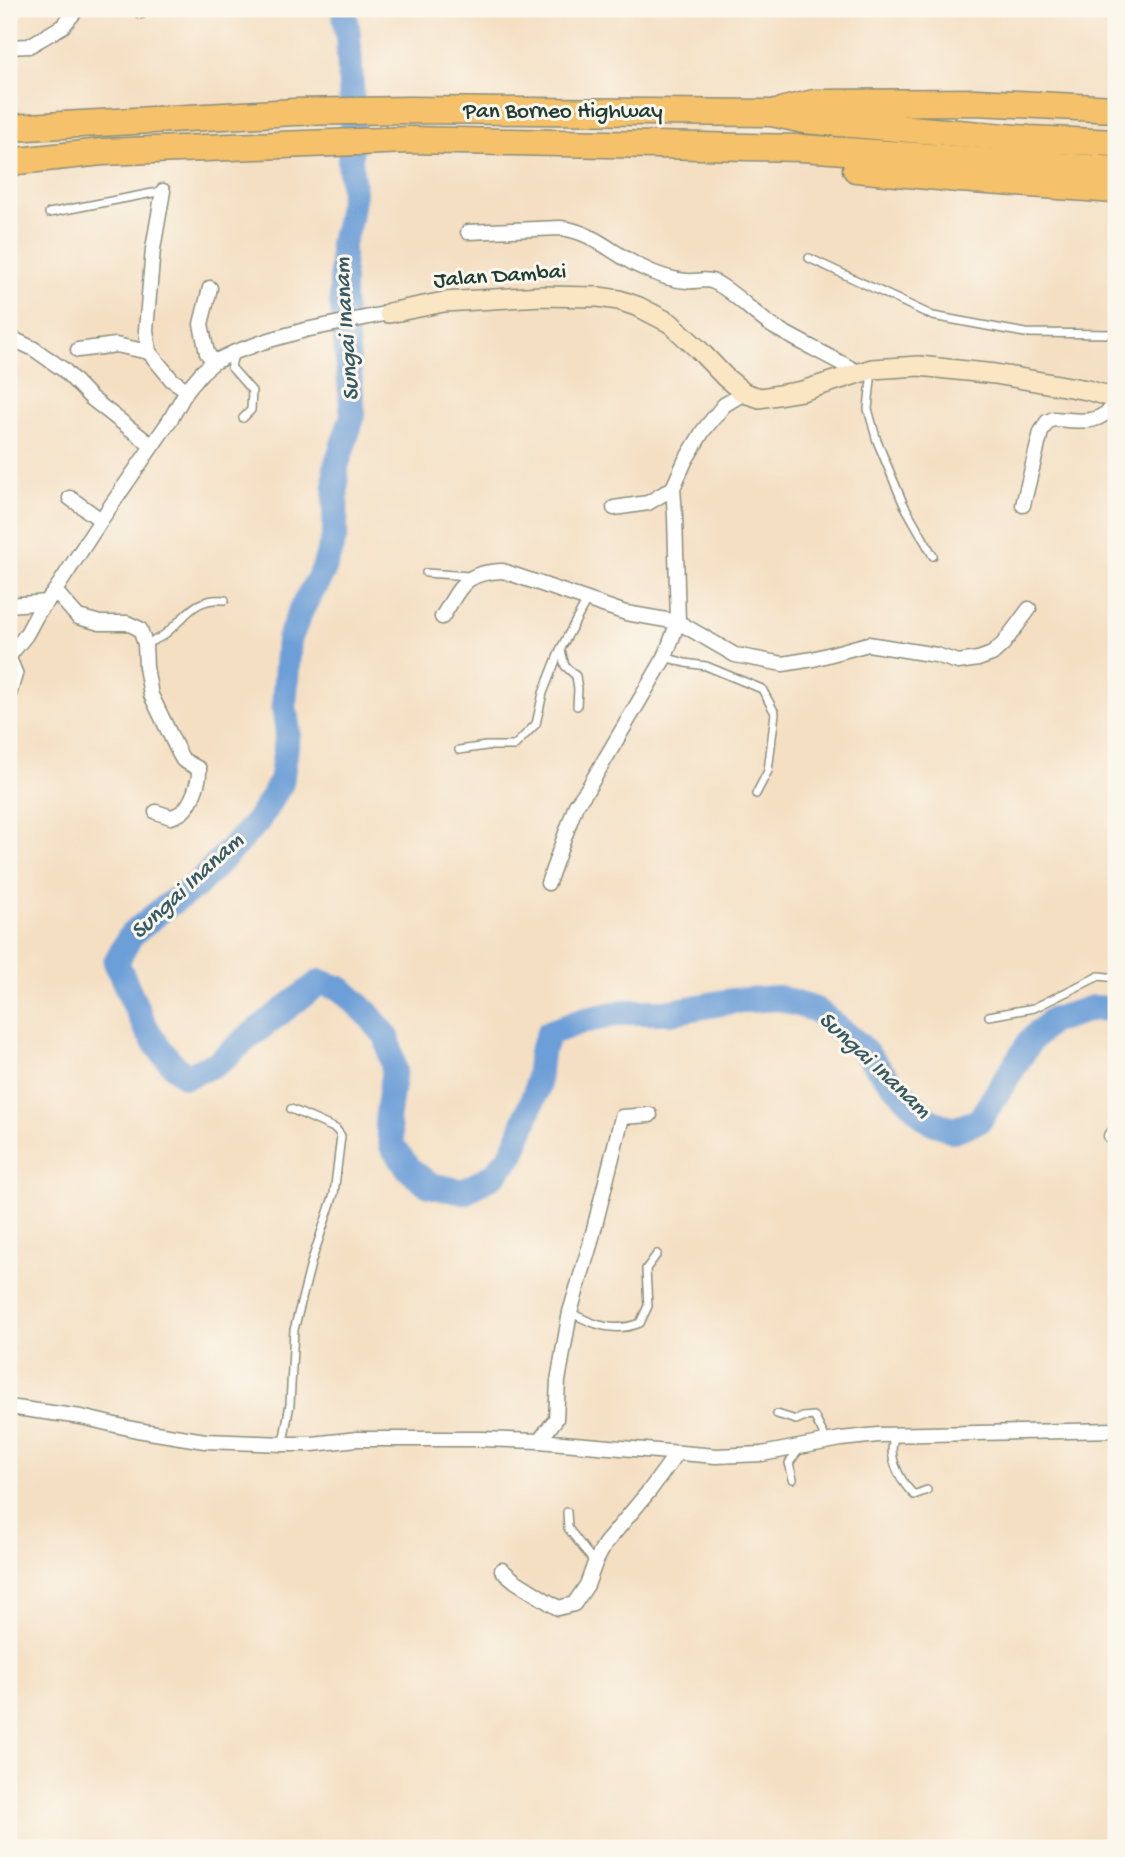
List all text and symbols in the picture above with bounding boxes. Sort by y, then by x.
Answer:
street label: Pan Borneo Highway [462,99,663,126]
water label: Sungai Inanam [329,256,367,402]
street label: Jalan Dambai [433,259,567,295]
water label: Sungai Inanam [125,827,251,947]
water label: Sungai Inanam [811,1006,937,1126]

